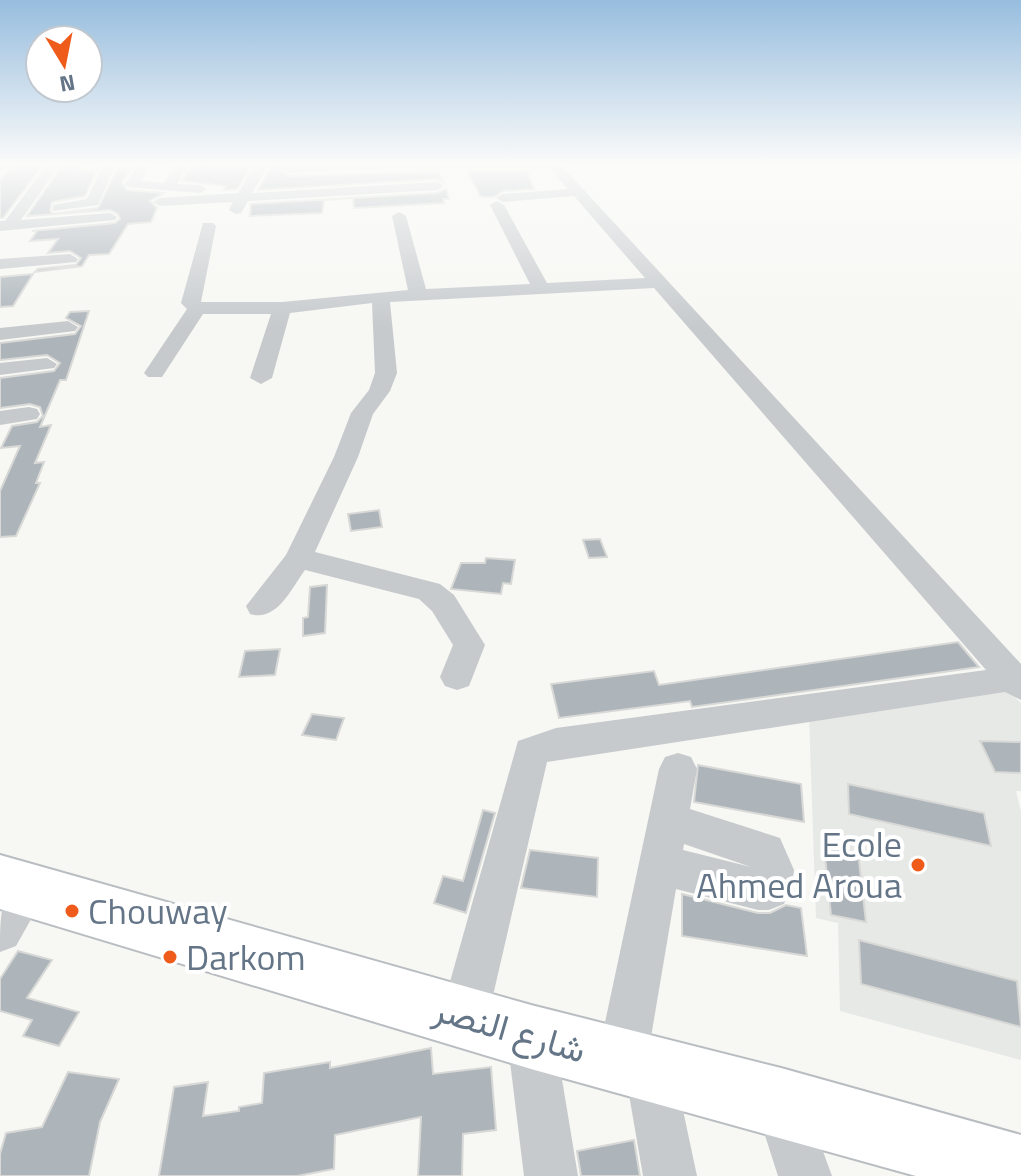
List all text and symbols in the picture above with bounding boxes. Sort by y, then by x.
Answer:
north arrow [24,24,104,104]
text: N [57,66,78,102]
place label: Ecole Ahmed Aroua [696,816,902,912]
marker: Ecole Ahmed Aroua [909,856,927,874]
place label: Chouway [88,883,228,938]
marker: Chouway [63,902,81,920]
place label: Darkom [186,929,306,984]
marker: Darkom [161,948,179,966]
street label: شارع النصر [427,980,593,1076]

